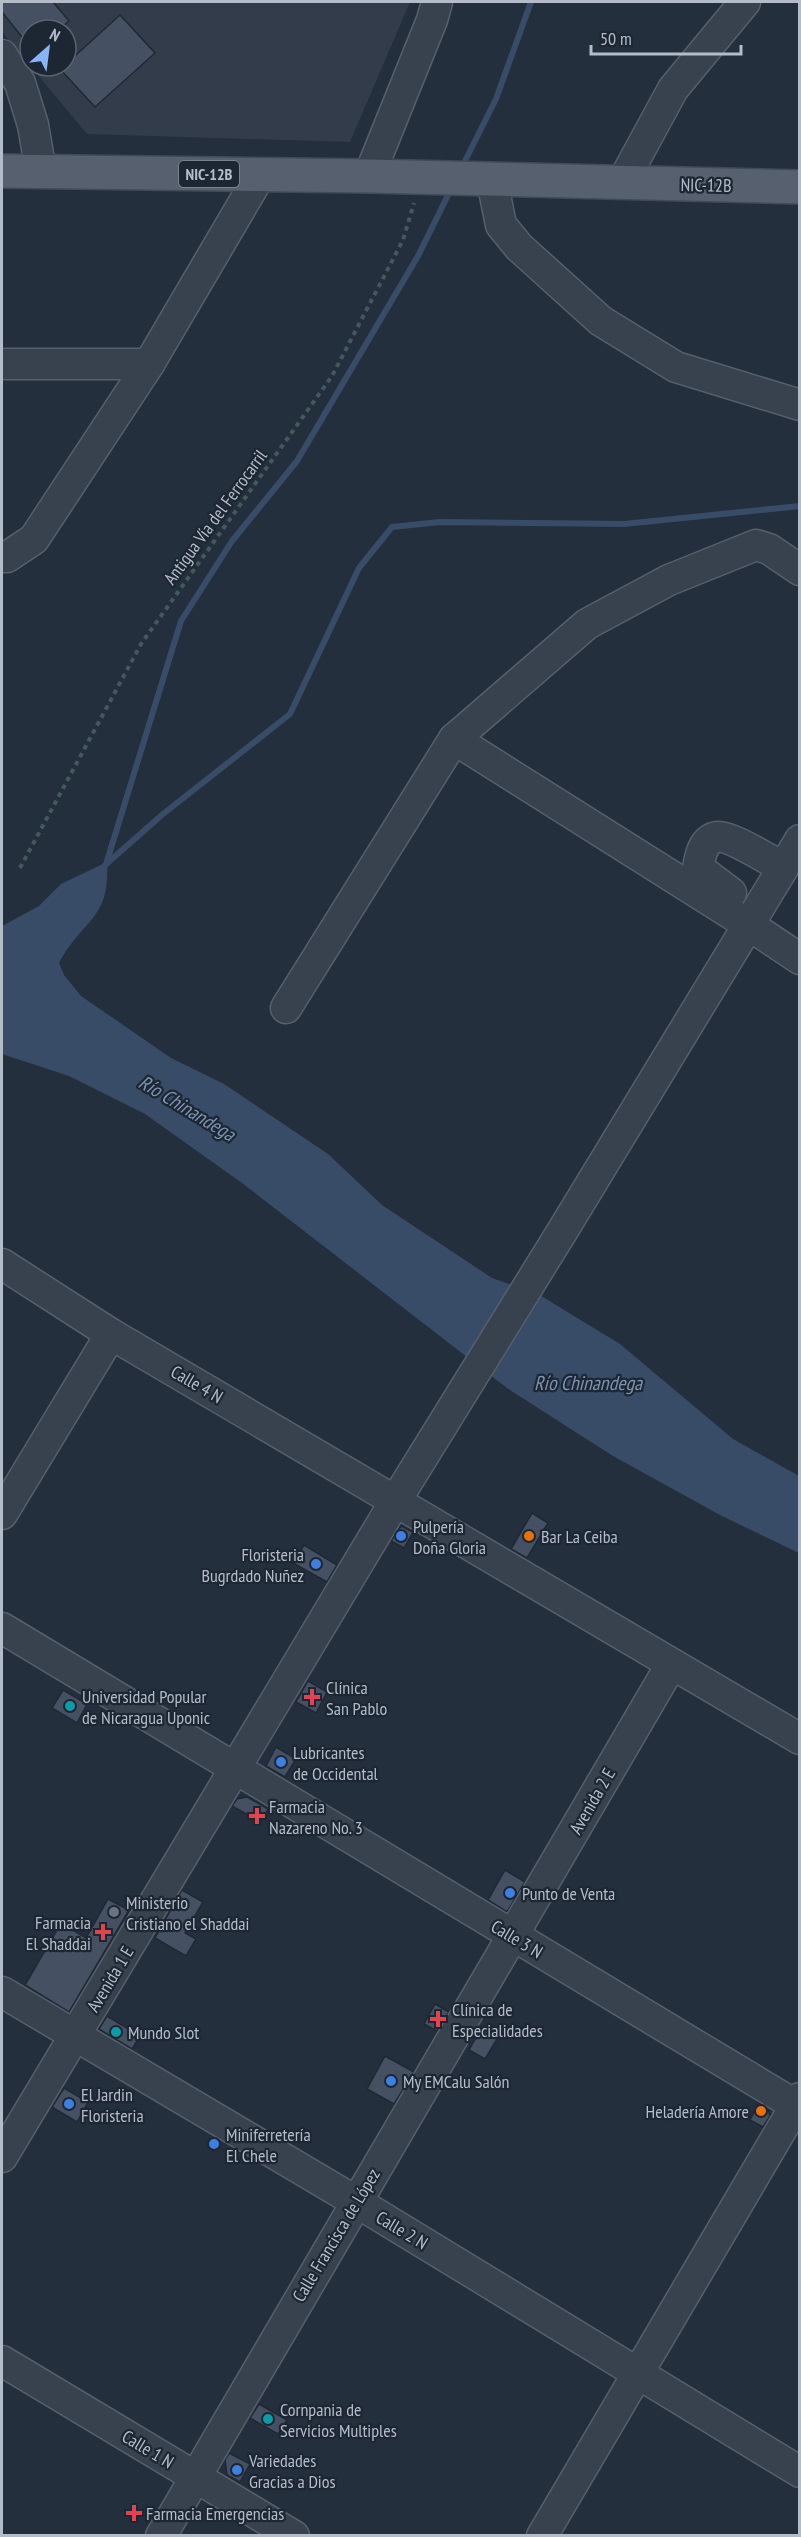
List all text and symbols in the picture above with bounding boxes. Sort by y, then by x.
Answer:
north arrow [18,18,78,78]
scale bar [591,18,741,56]
text: N [47,24,64,46]
text: 50 m [600,27,632,50]
road number: NIC-12B [179,161,239,187]
street label: NIC-12B [680,173,732,197]
street label: Antigua Vía del Ferrocarril [158,444,272,589]
water label: Río Chinandega [134,1069,241,1147]
street label: Calle 4 N [167,1360,227,1408]
water label: Río Chinandega [534,1370,643,1396]
place label: Pulpería Doña Gloria [413,1515,486,1559]
place label: Bar La Ceiba [541,1525,618,1548]
marker: Pulpería Doña Gloria [394,1529,408,1543]
marker: Bar La Ceiba [522,1529,536,1543]
place label: Floristeria Bugrdado Nuñez [201,1543,304,1587]
marker: Floristeria Bugrdado Nuñez [309,1557,323,1571]
place label: Clínica San Pablo [326,1676,387,1720]
place label: Universidad Popular de Nicaragua Uponic [82,1685,211,1729]
marker: Clínica San Pablo [303,1688,321,1706]
marker: Universidad Popular de Nicaragua Uponic [63,1699,77,1713]
place label: Lubricantes de Occidental [293,1741,379,1785]
marker: Lubricantes de Occidental [274,1755,288,1769]
street label: Avenida 2 E [564,1764,620,1838]
place label: Farmacia Nazareno No. 3 [269,1795,363,1839]
marker: Farmacia Nazareno No. 3 [250,1809,264,1823]
place label: Punto de Venta [522,1882,615,1905]
marker: Punto de Venta [503,1886,517,1900]
place label: Ministerio Cristiano el Shaddai [126,1891,249,1935]
marker: Ministerio Cristiano el Shaddai [107,1905,121,1919]
place label: Farmacia El Shaddai [26,1911,91,1955]
street label: Calle 3 N [487,1915,547,1963]
marker: Farmacia El Shaddai [96,1925,110,1939]
street label: Avenida 1 E [81,1942,139,2016]
place label: Clínica de Especialidades [452,1998,543,2042]
marker: Clínica de Especialidades [429,2010,447,2028]
place label: Mundo Slot [128,2021,199,2044]
marker: Mundo Slot [109,2025,123,2039]
place label: My EMCalu Salón [403,2070,510,2093]
marker: My EMCalu Salón [384,2074,398,2088]
place label: El Jardin Floristeria [81,2083,144,2127]
marker: El Jardin Floristeria [62,2097,76,2111]
place label: Heladería Amore [646,2100,749,2123]
marker: Heladería Amore [754,2104,768,2118]
place label: Miniferretería El Chele [226,2123,311,2167]
marker: Miniferretería El Chele [207,2137,221,2151]
street label: Calle Francisca de López [287,2164,385,2306]
street label: Calle 2 N [372,2206,432,2254]
place label: Cornpania de Servicios Multiples [280,2398,397,2442]
marker: Cornpania de Servicios Multiples [261,2412,275,2426]
street label: Calle 1 N [118,2425,178,2473]
place label: Variedades Gracias a Dios [248,2449,336,2493]
marker: Variedades Gracias a Dios [230,2463,244,2477]
place label: Farmacia Emergencias [146,2502,284,2525]
marker: Farmacia Emergencias [127,2506,141,2520]

